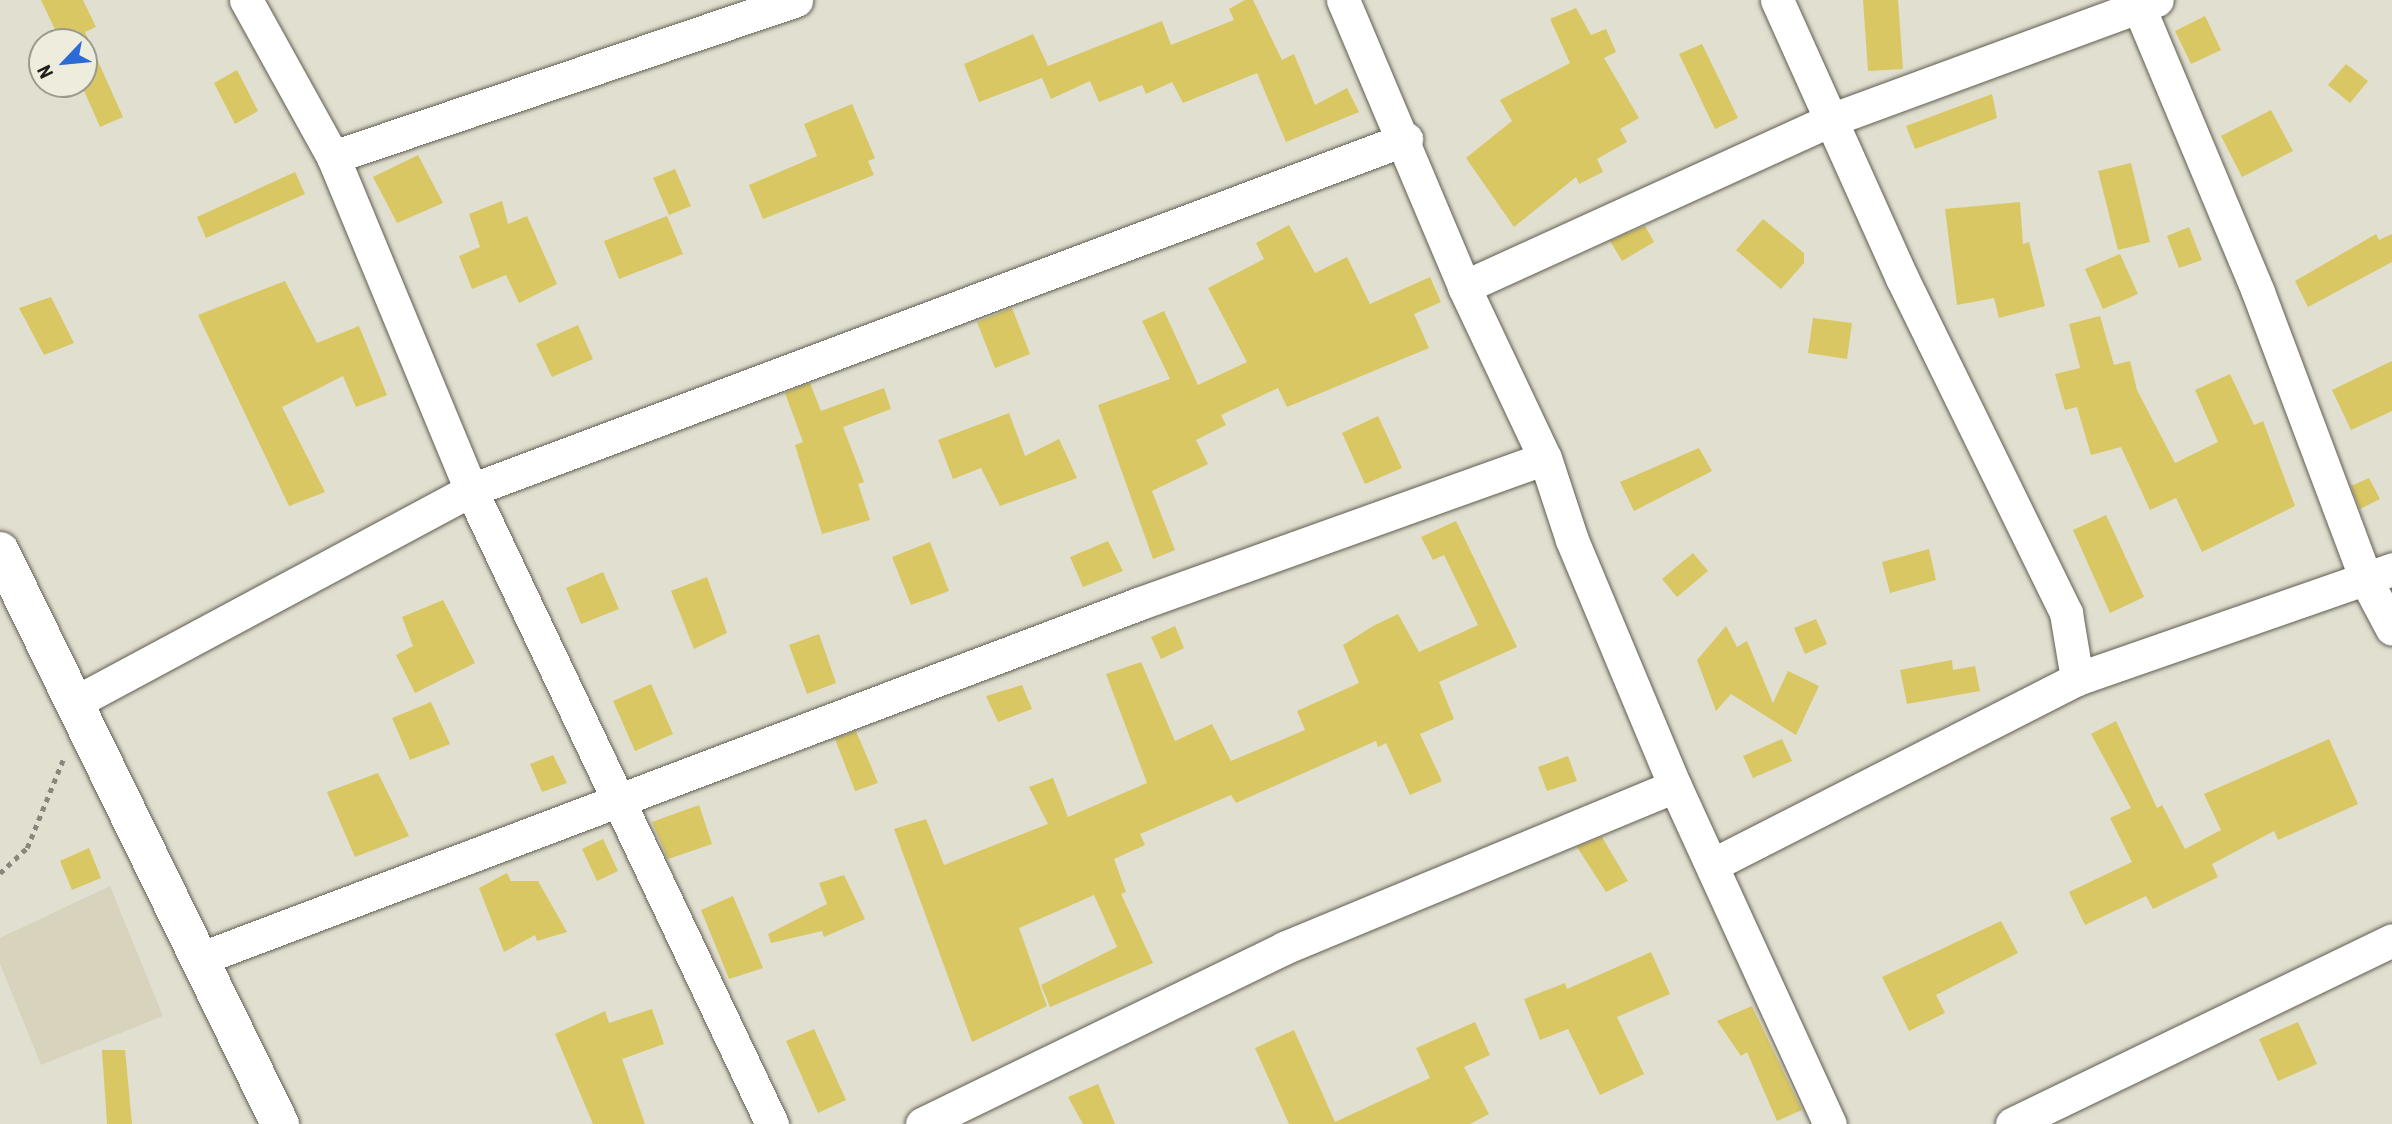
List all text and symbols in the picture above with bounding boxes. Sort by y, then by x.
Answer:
north arrow [28,28,98,98]
text: N [33,61,58,82]

